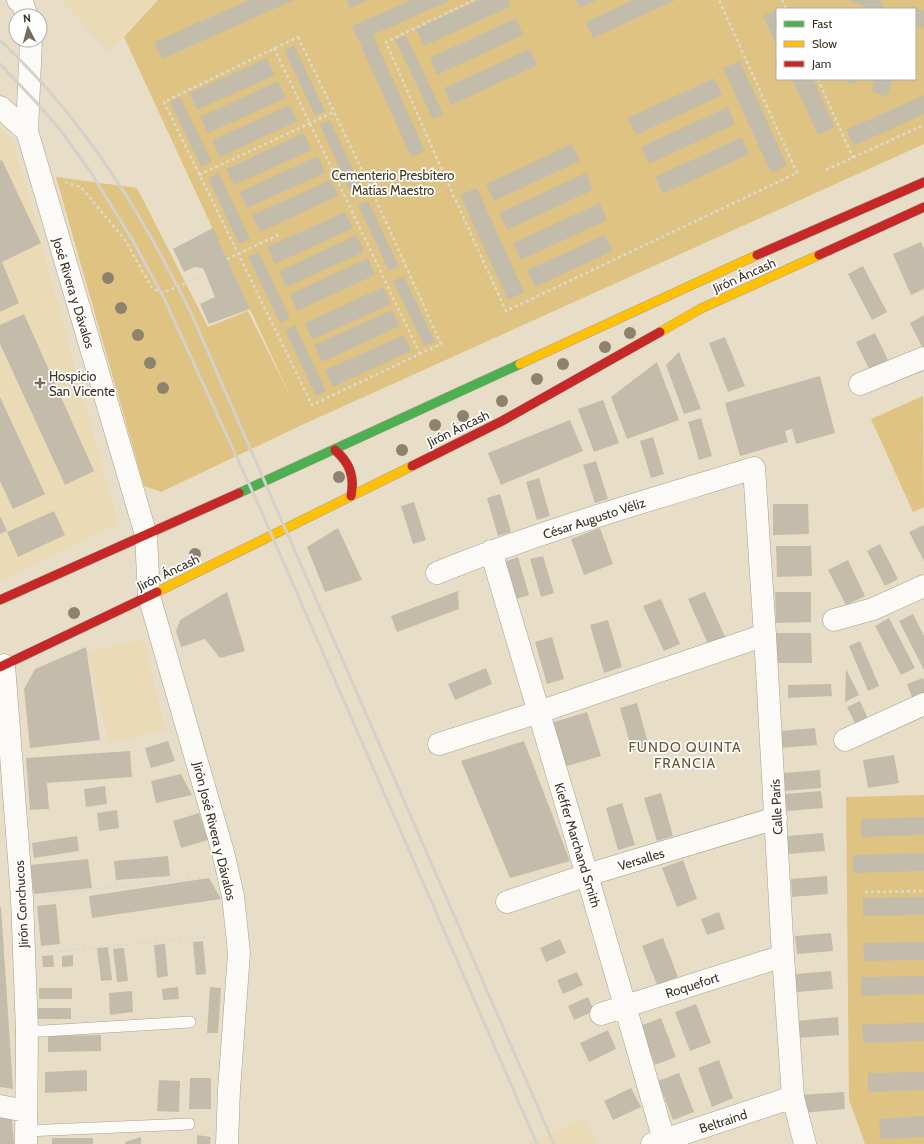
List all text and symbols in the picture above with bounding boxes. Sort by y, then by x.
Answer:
north arrow [8,8,48,48]
legend [776,8,916,80]
text: N [22,11,32,25]
text: Fast [812,16,832,31]
text: Slow [812,36,837,51]
text: Jam [811,56,831,71]
park label: Cementerio Presbítero Matías Maestro [332,167,454,198]
street label: José Rivera y Dávalos [49,235,99,351]
street label: Jirón Áncash [709,253,778,296]
place label: Hospicio San Vicente [49,368,115,399]
marker: Hospicio San Vicente [34,377,46,389]
street label: Jirón Áncash [423,405,492,450]
street label: César Augusto Véliz [541,494,647,542]
street label: Jirón Áncash [133,549,202,594]
district label: FUNDO QUINTA FRANCIA [628,738,742,772]
street label: Jirón José Rivera y Dávalos [190,759,240,902]
street label: Calle París [767,778,785,835]
street label: Kieffer Marchand Smith [551,781,605,909]
street label: Versalles [616,844,667,874]
street label: Jirón Conchucos [11,859,31,949]
street label: Roquefort [663,969,721,1001]
street label: Beltraind [697,1106,749,1136]

